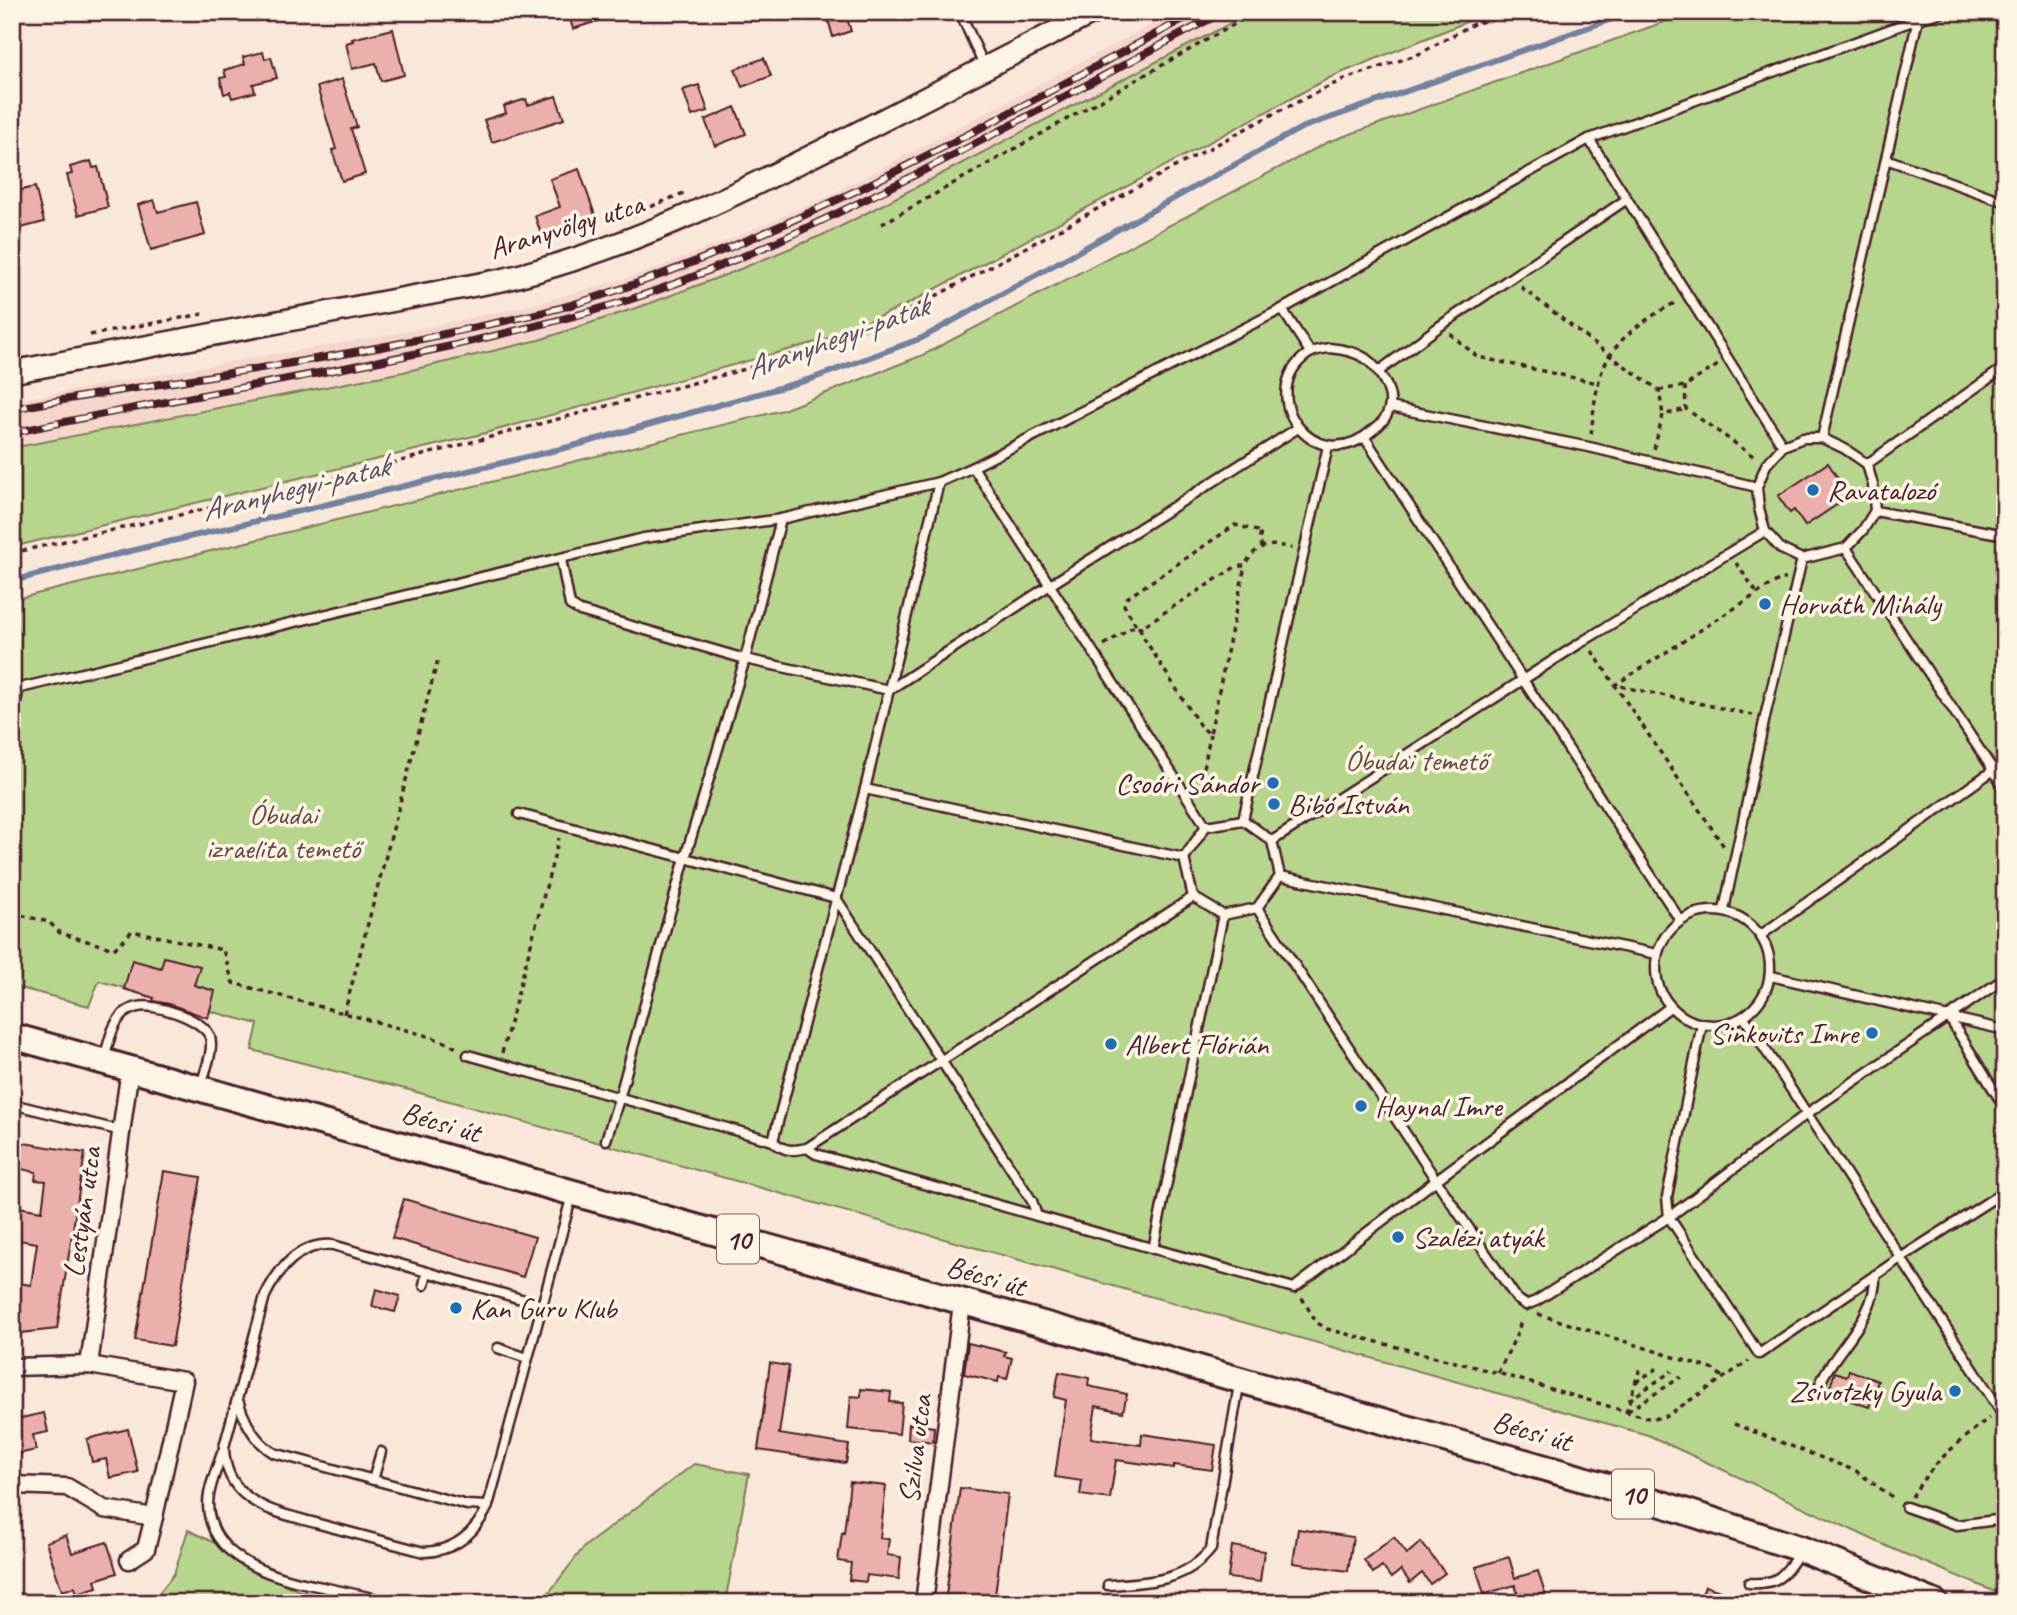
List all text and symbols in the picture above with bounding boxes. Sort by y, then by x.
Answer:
street label: Aranyvölgy utca [484,184,650,267]
water label: Aranyhegyi-patak [740,283,940,389]
water label: Aranyhegyi-patak [197,443,399,531]
place label: Ravatalozó [1827,471,1940,509]
marker: Ravatalozó [1805,482,1821,498]
place label: Horváth Mihály [1779,585,1942,623]
marker: Horváth Mihály [1757,596,1773,612]
park label: Óbudai temető [1345,741,1491,779]
place label: Csoóri Sándor [1116,764,1261,802]
marker: Csoóri Sándor [1265,775,1281,791]
place label: Bibó István [1288,785,1410,823]
park label: Óbudai izraelita temető [206,795,365,867]
marker: Bibó István [1266,796,1282,812]
place label: Sinkovits Imre [1710,1014,1860,1052]
place label: Albert Flórián [1125,1025,1270,1063]
marker: Sinkovits Imre [1864,1025,1880,1041]
marker: Albert Flórián [1103,1036,1119,1052]
place label: Haynal Imre [1375,1087,1504,1125]
street label: Bécsi út [397,1093,488,1152]
marker: Haynal Imre [1353,1098,1369,1114]
street label: Lestyán utca [54,1143,110,1280]
road number: 10 [717,1214,759,1264]
place label: Szalézi atyák [1412,1218,1545,1256]
marker: Szalézi atyák [1390,1229,1406,1245]
street label: Bécsi út [942,1247,1033,1306]
place label: Kan Guru Klub [470,1289,618,1327]
marker: Kan Guru Klub [448,1300,464,1316]
place label: Zsivotzky Gyula [1789,1372,1943,1410]
marker: Zsivotzky Gyula [1947,1383,1963,1399]
street label: Szilva utca [889,1390,941,1506]
street label: Bécsi út [1488,1402,1579,1461]
road number: 10 [1612,1470,1654,1518]

